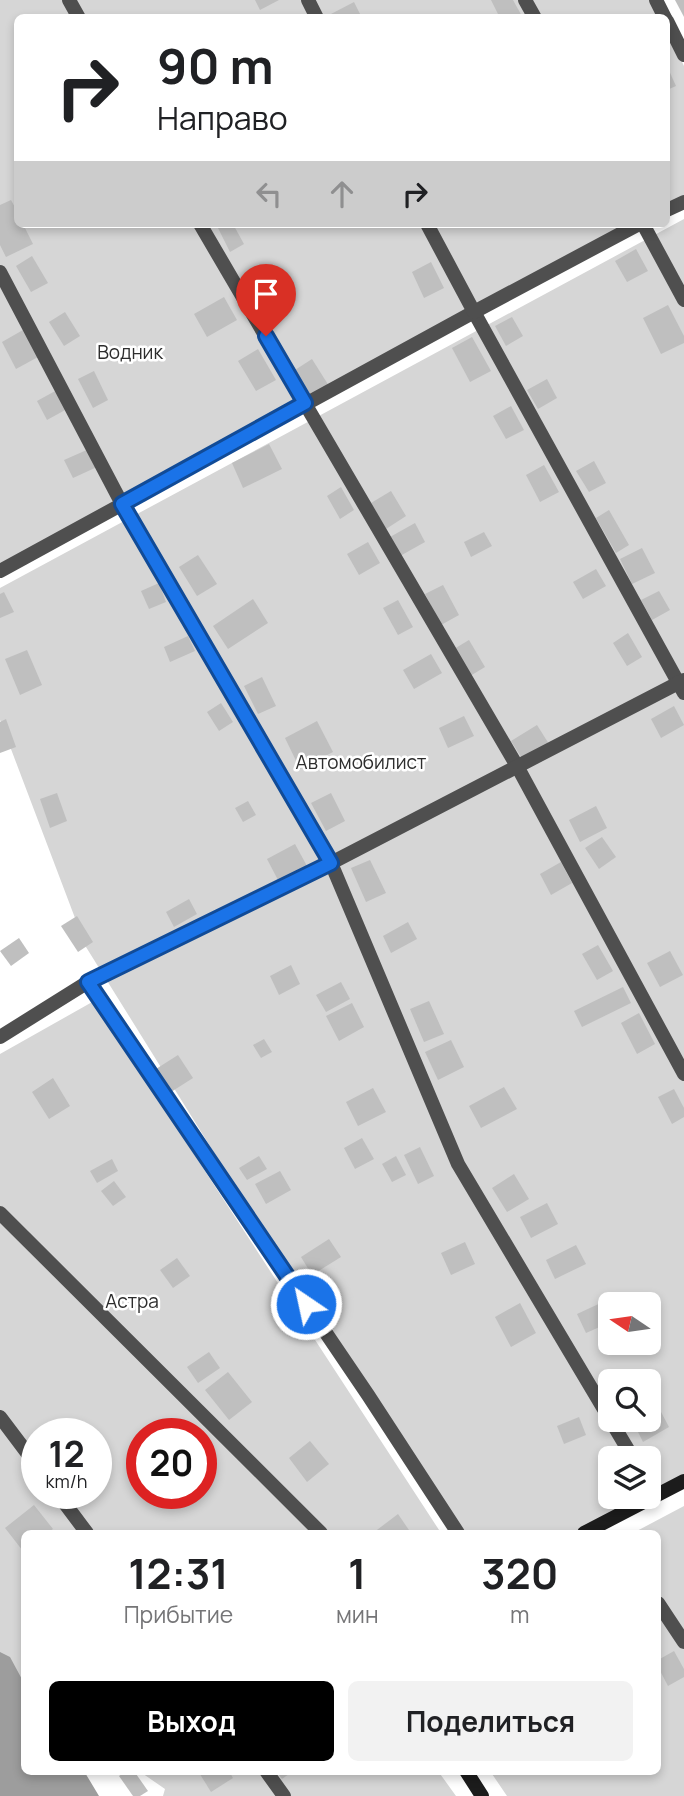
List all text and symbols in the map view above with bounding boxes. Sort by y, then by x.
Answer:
text: 90 m [157,32,274,99]
icon: right [42,42,133,133]
text: Направо [157,96,288,140]
icon: left [250,175,288,213]
icon: ahead [323,175,361,213]
icon: right [396,175,434,213]
pin [236,264,296,336]
icon: arrive [247,275,285,313]
park label: Водник [97,339,163,365]
park label: Автомобилист [296,749,427,775]
position arrow [269,1267,343,1341]
park label: Астра [105,1288,159,1314]
north arrow [598,1292,662,1354]
map controls [598,1292,661,1509]
button: search [598,1369,661,1432]
speed limit sign: 20 [126,1418,217,1509]
text: 12 [48,1430,85,1478]
button: layers [598,1446,661,1509]
text: km/h [46,1469,87,1493]
text: 12:31 [128,1544,229,1602]
text: 1 [348,1544,366,1602]
text: 320 [481,1544,558,1602]
text: Прибытие [124,1598,233,1630]
text: мин [336,1598,379,1630]
text: m [510,1598,530,1630]
button: Выход [49,1681,334,1761]
button: Поделиться [348,1681,633,1761]

